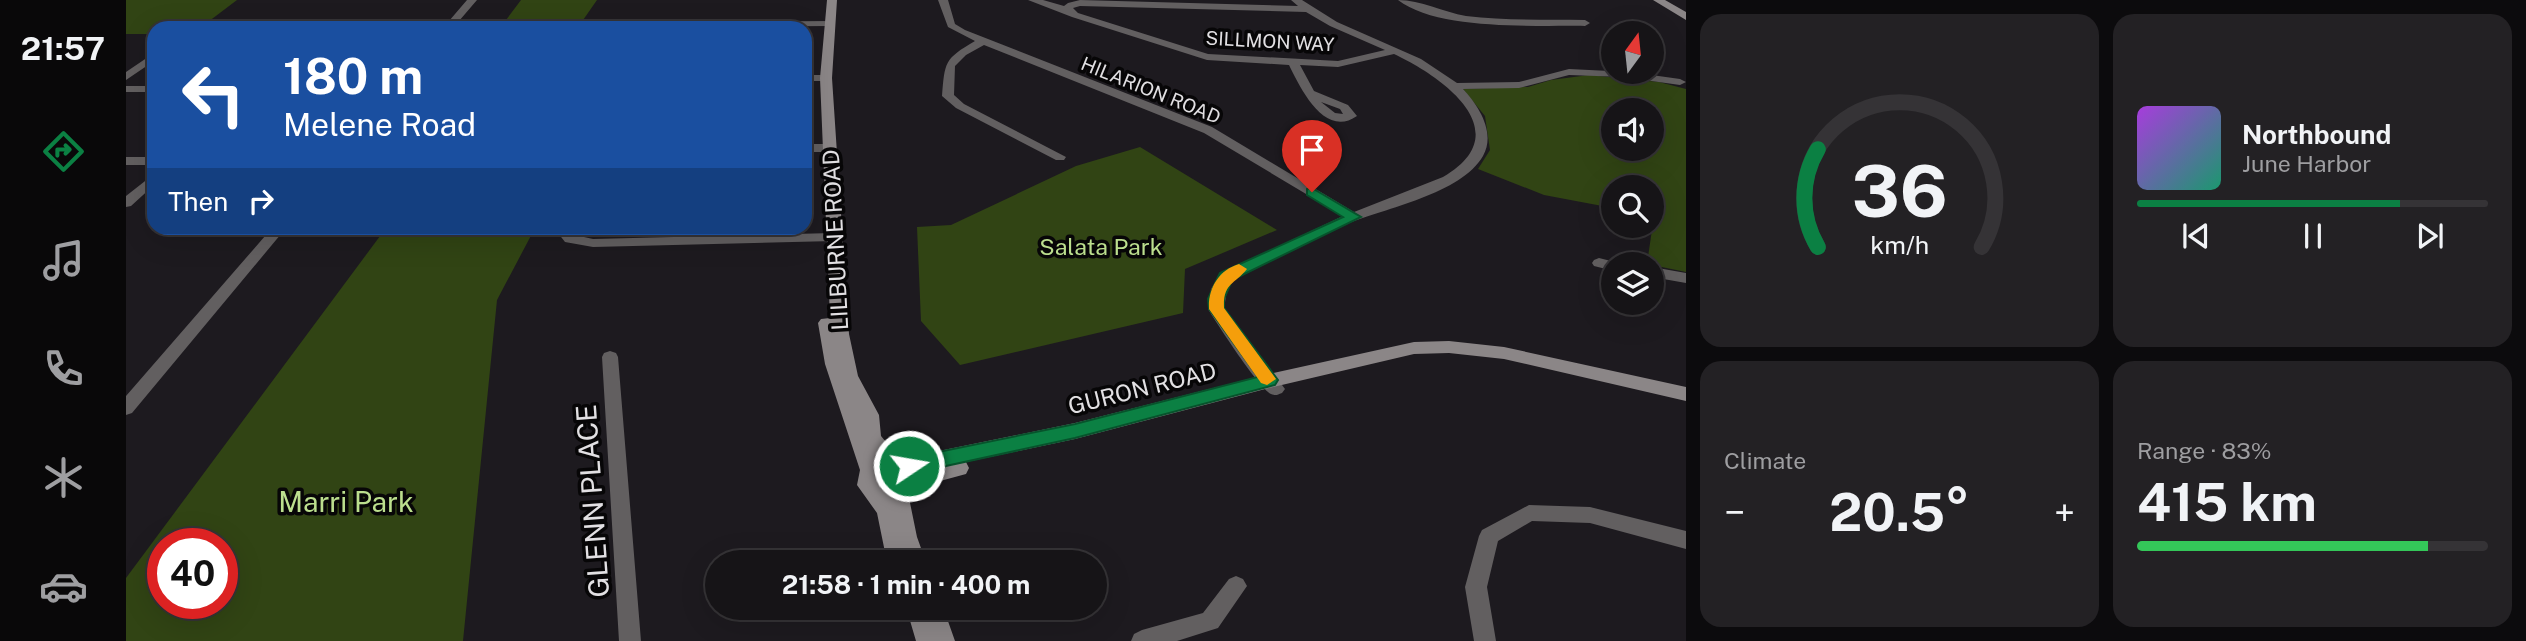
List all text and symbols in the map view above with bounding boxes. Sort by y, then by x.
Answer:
north arrow [1601,21,1664,84]
map controls [1601,21,1664,315]
street label: SILLMON WAY [1205,27,1335,55]
text: 21:57 [21,30,105,67]
text: 180 m [283,47,423,105]
icon: left [168,49,259,140]
street label: HILARION ROAD [1078,52,1224,128]
button: sound [1601,98,1664,161]
text: Melene Road [283,106,476,143]
text: Northbound [2242,119,2391,150]
pin [1282,120,1342,192]
icon: directions [39,127,88,176]
icon: arrive [1293,131,1331,169]
text: 36 [1851,148,1948,233]
street label: LILBURNE ROAD [817,149,853,331]
text: June Harbor [2242,150,2371,177]
button: search [1601,175,1664,238]
icon: right [242,182,280,220]
text: Then [168,186,228,217]
icon: previous [2177,217,2215,255]
icon: pause [2294,217,2332,255]
icon: next [2411,217,2449,255]
text: km/h [1870,230,1929,260]
park label: Salata Park [1039,233,1163,260]
icon: music [39,236,88,285]
button: layers [1601,252,1664,315]
icon: phone [39,344,88,393]
street label: GURON ROAD [1065,357,1219,419]
street label: GLENN PLACE [569,403,615,599]
position arrow [872,429,946,503]
text: Range · 83% [2137,437,2271,464]
text: Climate [1724,447,1806,474]
icon: climate [39,453,88,502]
text: 415 km [2137,472,2317,533]
text: 20.5° [1829,482,1970,543]
park label: Marri Park [278,485,414,518]
text: − [1724,490,1745,535]
text: + [2054,490,2075,535]
speed limit sign: 40 [147,528,238,619]
icon: car [39,562,88,611]
text: 21:58 · 1 min · 400 m [782,569,1030,600]

